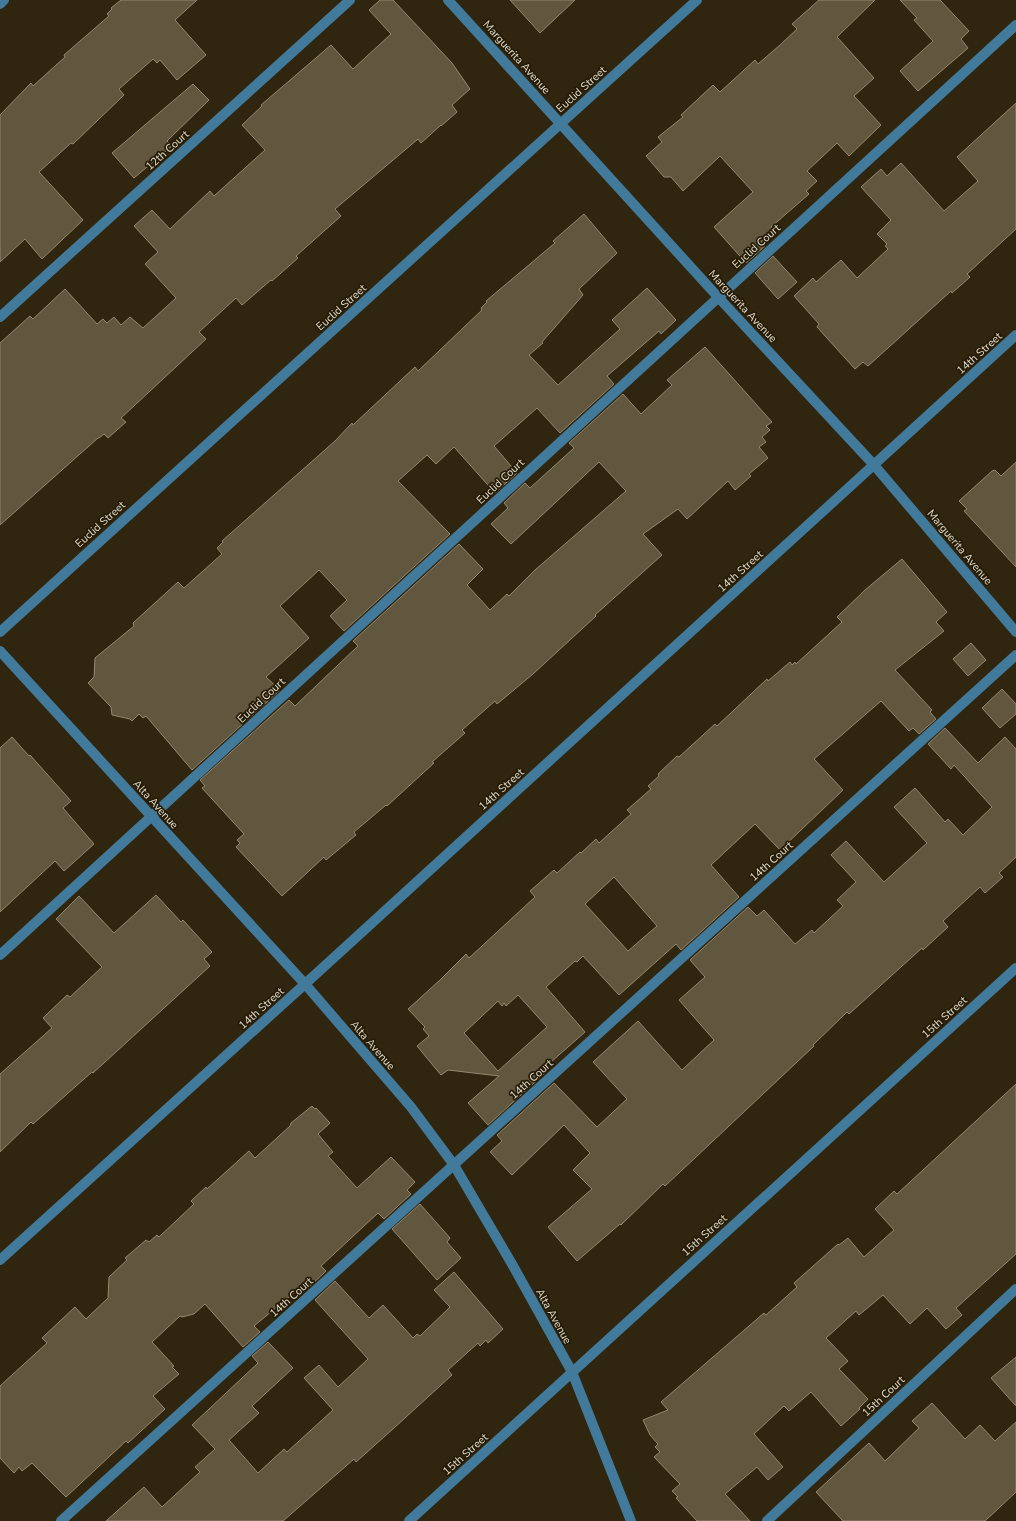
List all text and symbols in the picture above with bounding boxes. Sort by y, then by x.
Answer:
street label: Marguerita Avenue [480,17,554,97]
street label: Euclid Street [553,63,610,116]
street label: 12th Court [142,127,192,174]
street label: Euclid Court [729,221,784,272]
street label: Marguerita Avenue [705,267,780,346]
street label: Euclid Street [313,281,370,334]
street label: 14th Street [953,329,1005,378]
street label: Euclid Court [473,455,528,507]
street label: Euclid Street [72,498,129,551]
street label: Marguerita Avenue [924,506,996,588]
street label: 14th Street [714,547,766,596]
street label: Euclid Court [234,674,289,726]
street label: 14th Street [475,765,527,814]
street label: Alta Avenue [130,777,182,832]
street label: 14th Court [746,838,796,885]
street label: 14th Street [235,984,287,1033]
street label: 15th Street [918,993,970,1042]
street label: Alta Avenue [347,1017,398,1073]
street label: 14th Court [506,1056,556,1103]
street label: 15th Street [678,1211,730,1260]
street label: 14th Court [266,1274,316,1321]
street label: Alta Avenue [532,1286,575,1347]
street label: 15th Court [859,1373,908,1420]
street label: 15th Street [439,1430,491,1479]

